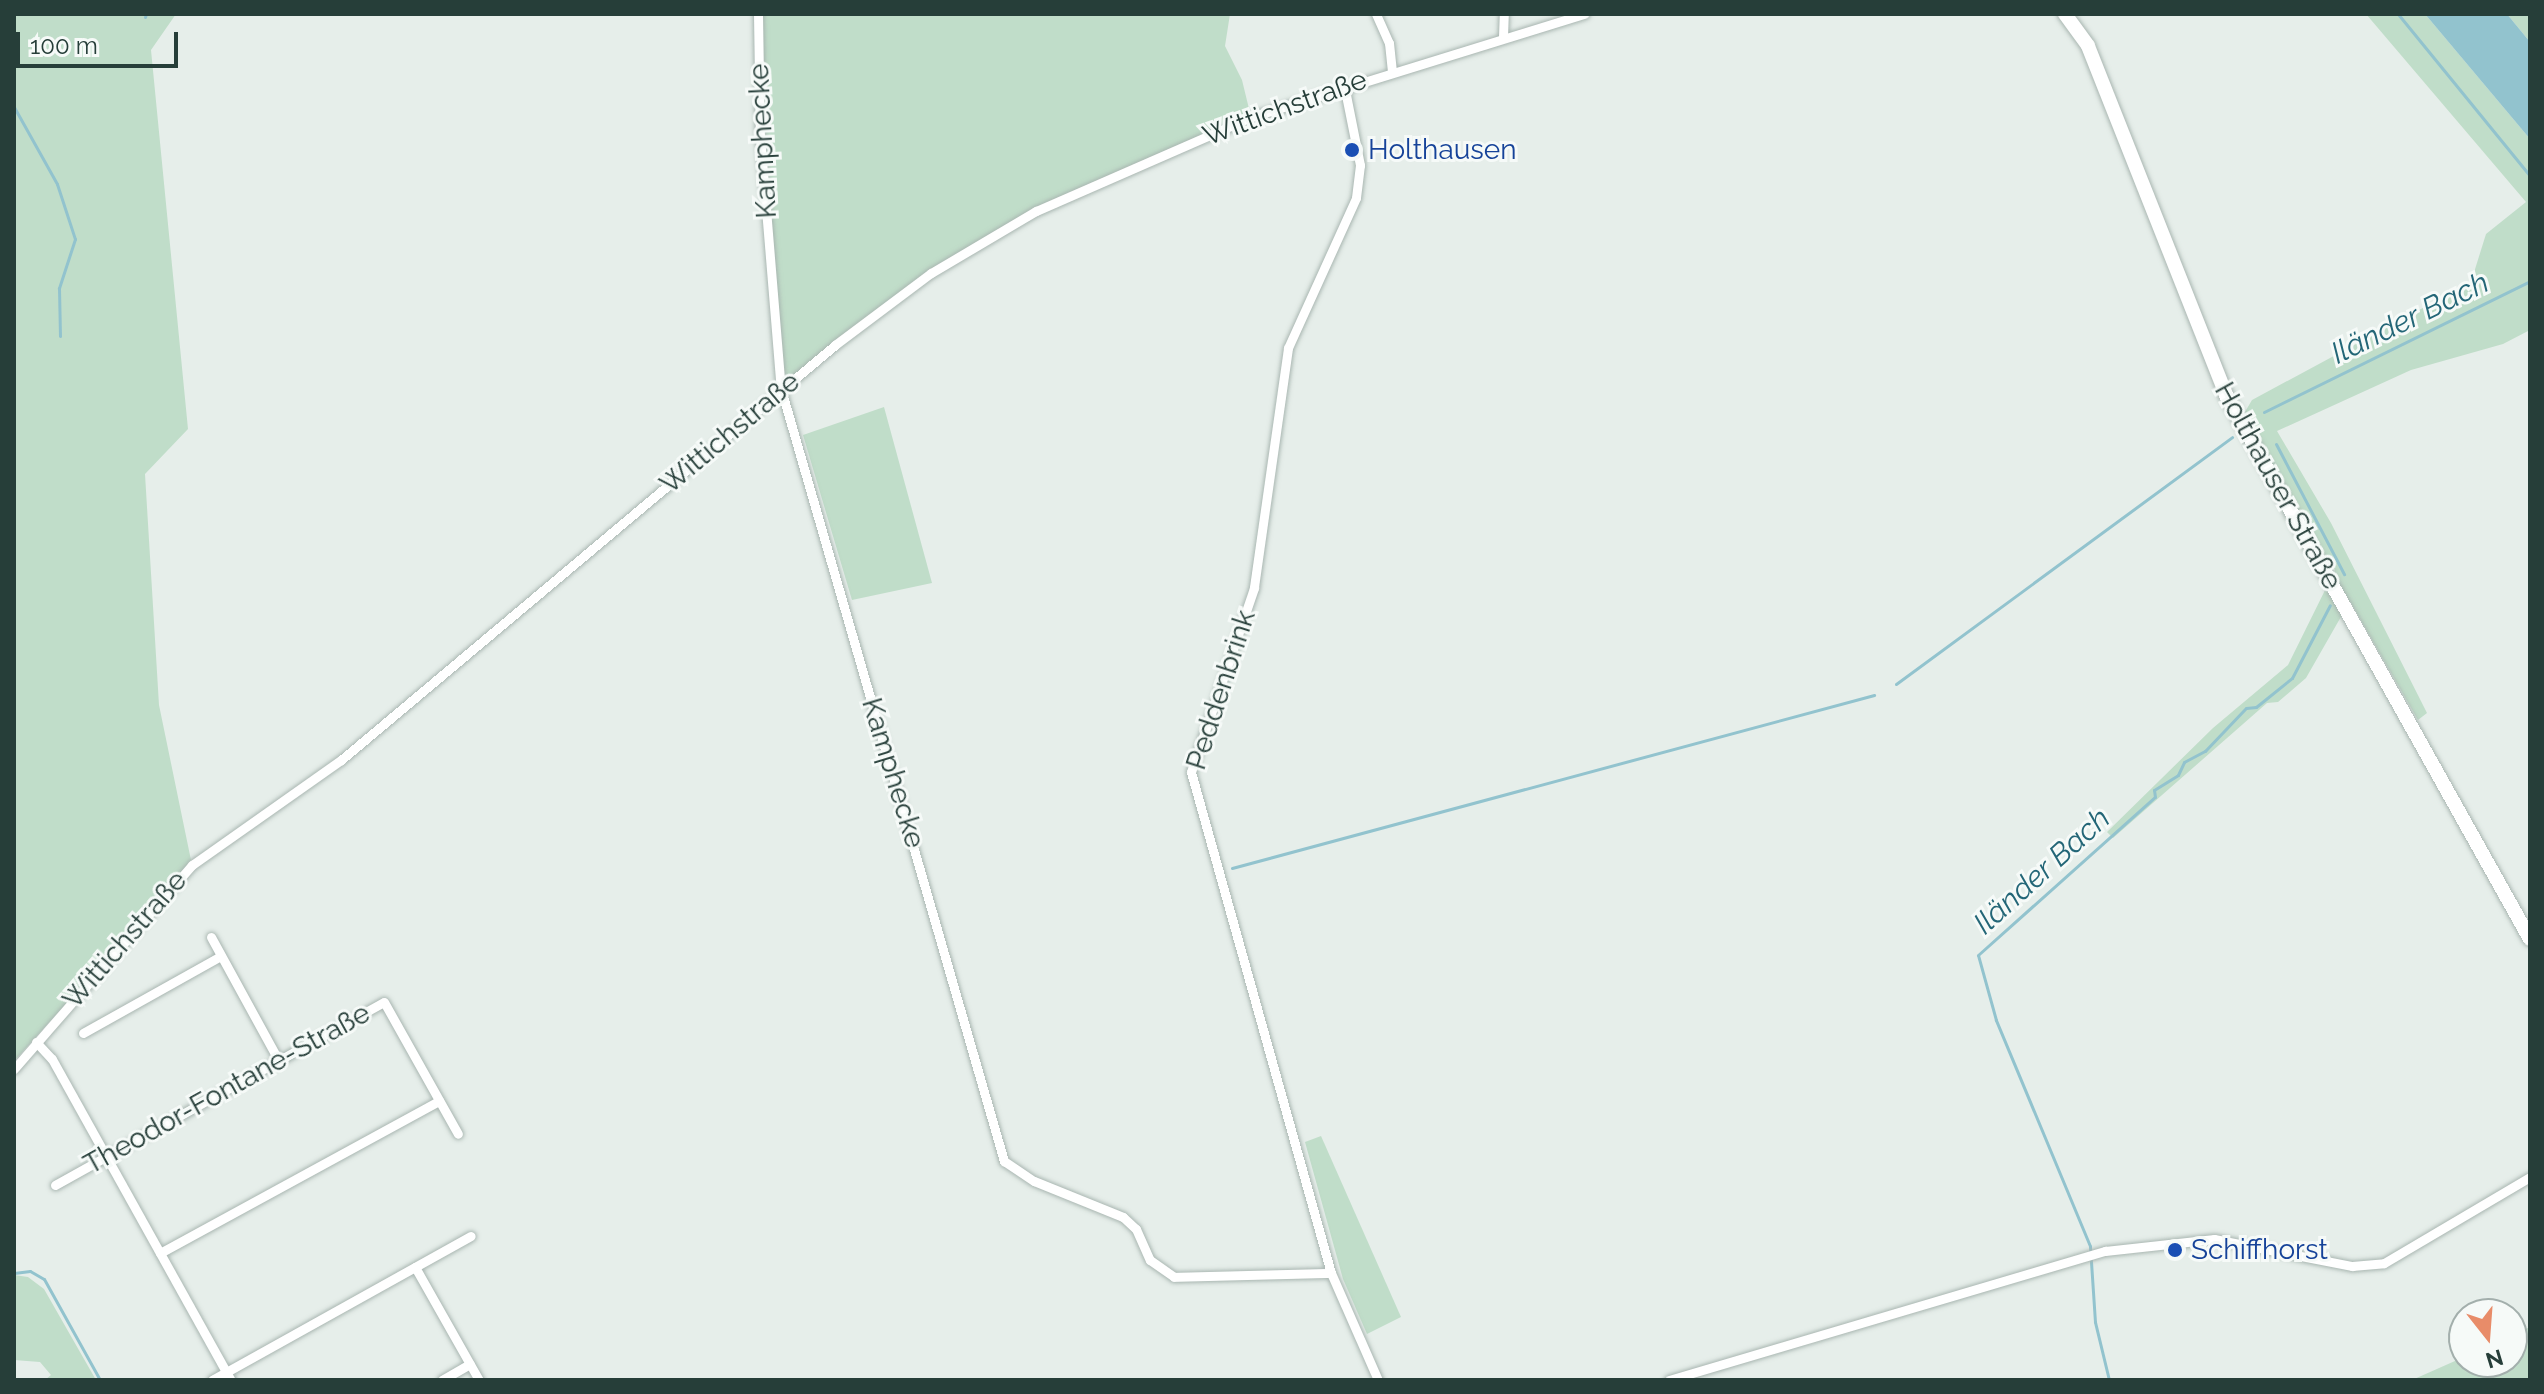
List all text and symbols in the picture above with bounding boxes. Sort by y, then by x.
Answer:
scale bar [20,16,182,66]
text: 100 m [30,31,98,60]
street label: Kamphecke [742,63,784,219]
street label: Wittichstraße [1199,63,1371,153]
place label: Holthausen [1368,133,1517,167]
marker: Holthausen [1343,141,1361,159]
water label: Iländer Bach [2325,264,2495,372]
street label: Wittichstraße [653,365,807,501]
street label: Holthauser Straße [2207,376,2349,596]
street label: Peddenbrink [1179,606,1263,774]
street label: Kamphecke [854,694,932,852]
water label: Iländer Bach [1966,800,2118,942]
street label: Wittichstraße [56,864,194,1016]
street label: Theodor-Fontane-Straße [78,996,376,1182]
place label: Schiffhorst [2191,1233,2328,1267]
marker: Schiffhorst [2166,1241,2184,1259]
north arrow [2448,1298,2528,1378]
text: N [2483,1344,2506,1374]

